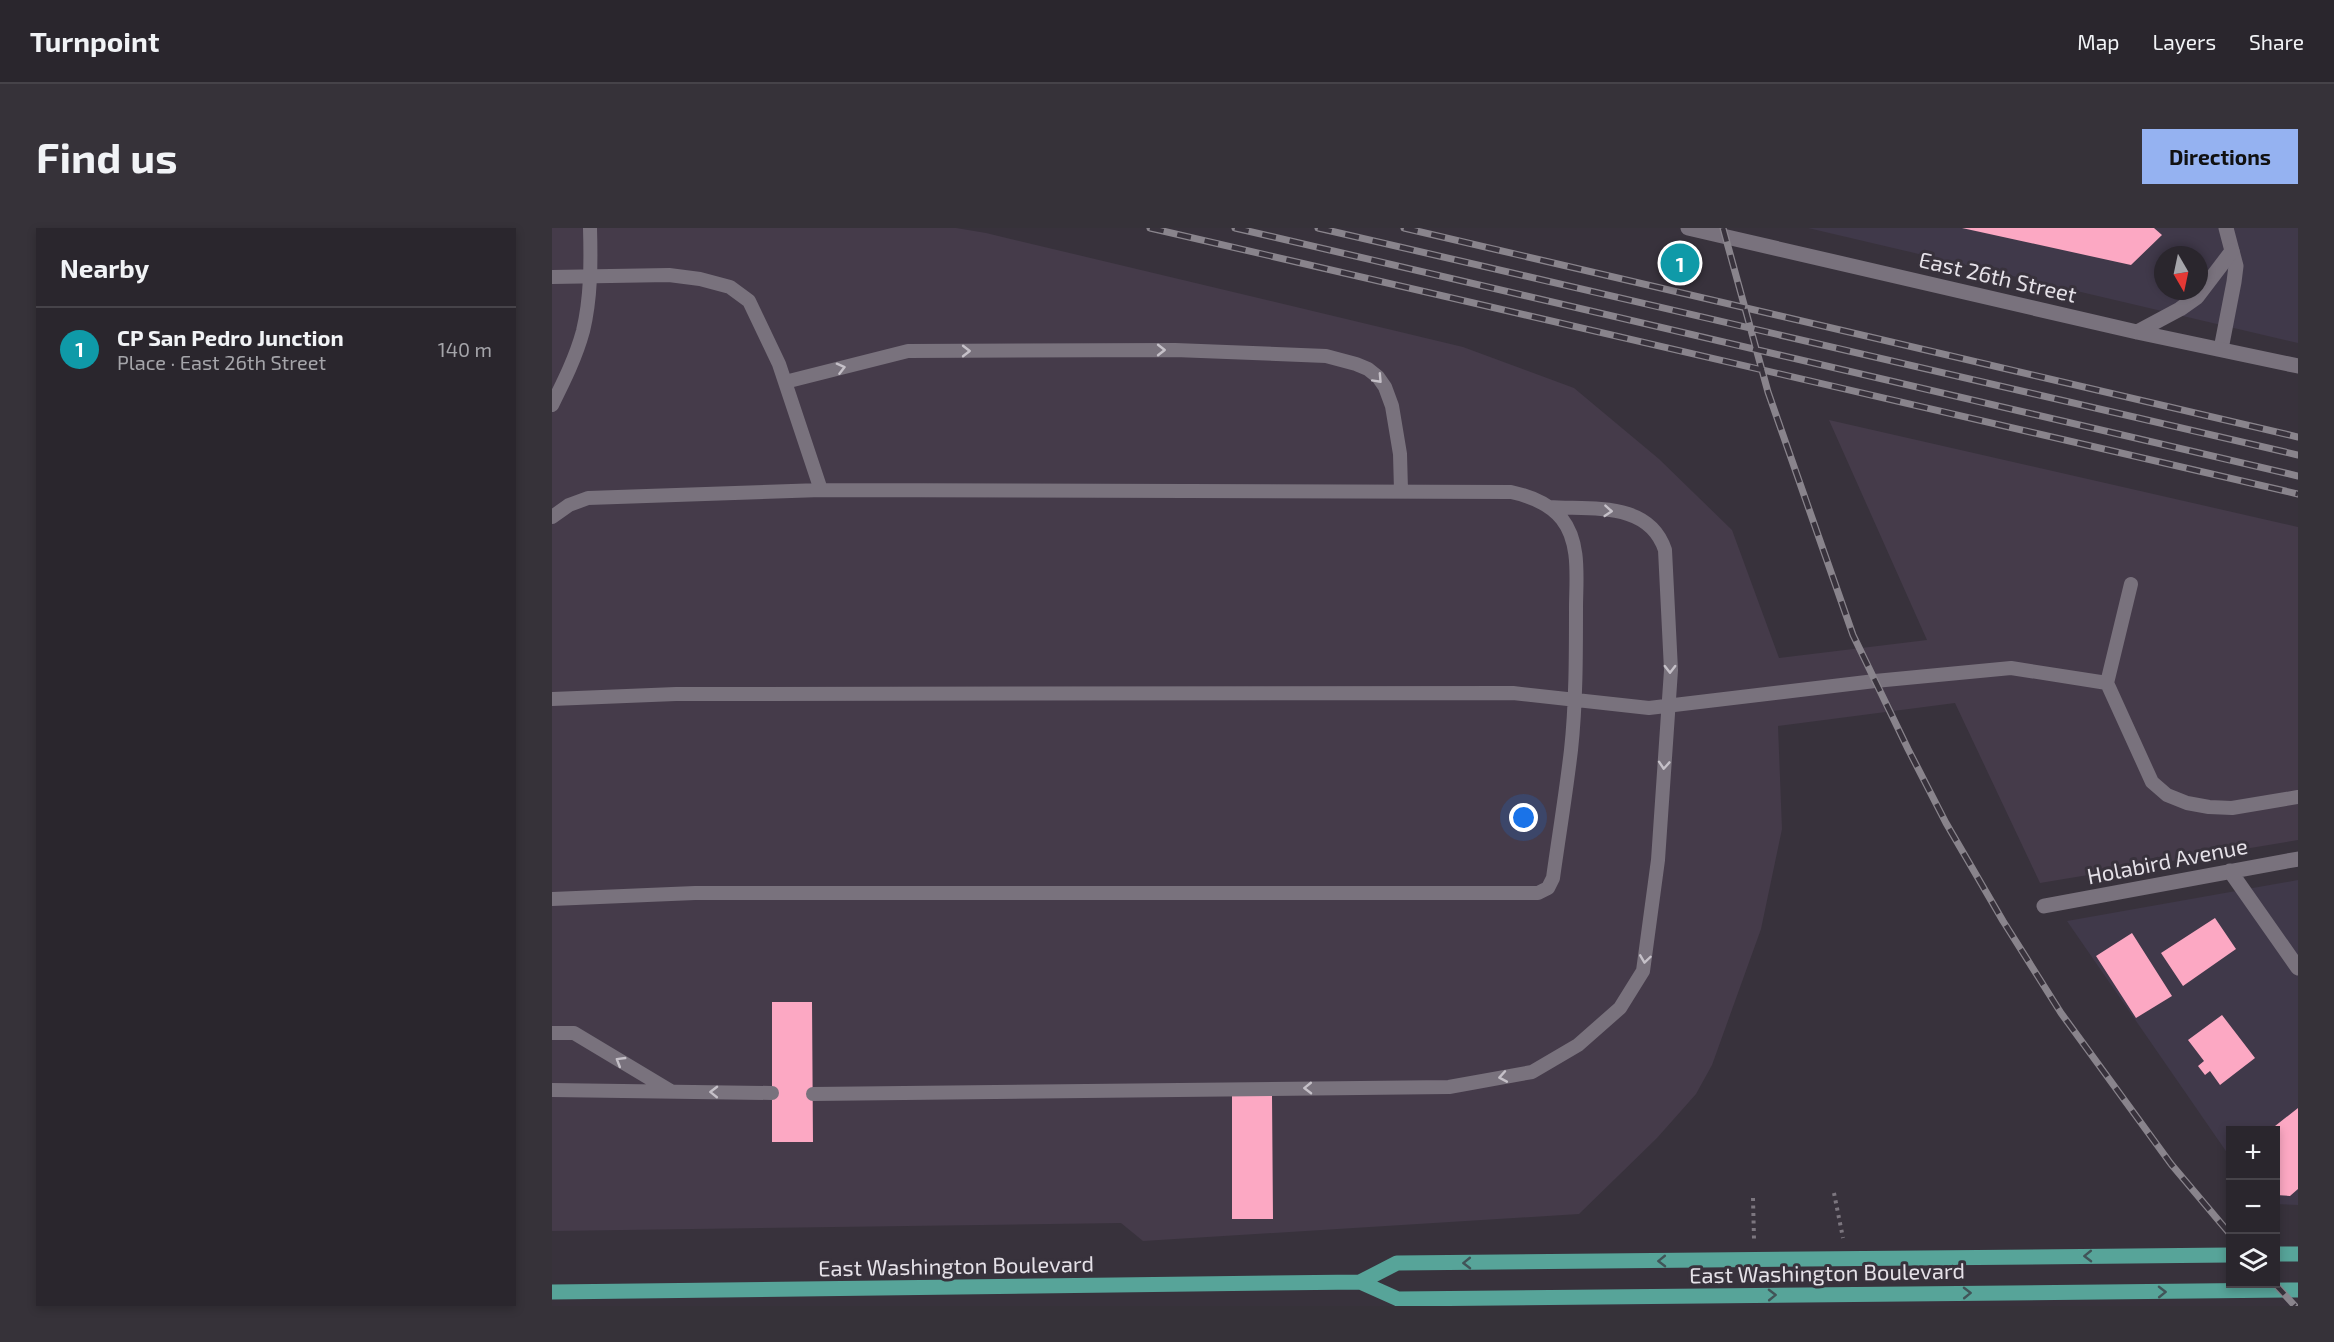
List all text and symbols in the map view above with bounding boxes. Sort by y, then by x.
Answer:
text: Turnpoint [30,24,159,58]
text: Map [2077,29,2119,54]
text: Layers [2152,29,2216,54]
text: Share [2249,29,2304,54]
button: Directions [2142,129,2298,184]
text: Find us [36,131,178,181]
pin: 1 [1660,240,1700,285]
street label: East 26th Street [1917,245,2079,307]
north arrow [2154,246,2208,300]
text: Nearby [60,252,149,283]
text: CP San Pedro Junction [117,324,344,350]
text: 1 [75,337,84,361]
text: 140 m [438,337,492,361]
one-way arrow [1157,344,1166,356]
one-way arrow [962,345,971,357]
text: Place · East 26th Street [117,350,326,374]
one-way arrow [836,362,846,375]
one-way arrow [1371,373,1382,383]
one-way arrow [1603,504,1612,517]
one-way arrow [1664,665,1676,674]
one-way arrow [1658,760,1671,769]
your location [1509,803,1538,832]
street label: Holabird Avenue [2084,832,2250,888]
one-way arrow [1639,954,1651,963]
one-way arrow [616,1057,626,1068]
one-way arrow [1498,1070,1508,1083]
one-way arrow [1304,1082,1313,1094]
one-way arrow [709,1086,718,1098]
map controls [2226,1126,2280,1288]
button: + [2226,1126,2280,1180]
button: − [2226,1180,2280,1234]
button: layers [2226,1234,2280,1288]
street label: East Washington Boulevard [818,1250,1094,1280]
one-way arrow [2084,1250,2093,1262]
one-way arrow [1658,1255,1667,1267]
one-way arrow [1463,1257,1472,1269]
street label: East Washington Boulevard [1689,1257,1965,1287]
one-way arrow [2158,1285,2167,1298]
one-way arrow [1963,1287,1972,1300]
one-way arrow [1768,1289,1777,1301]

